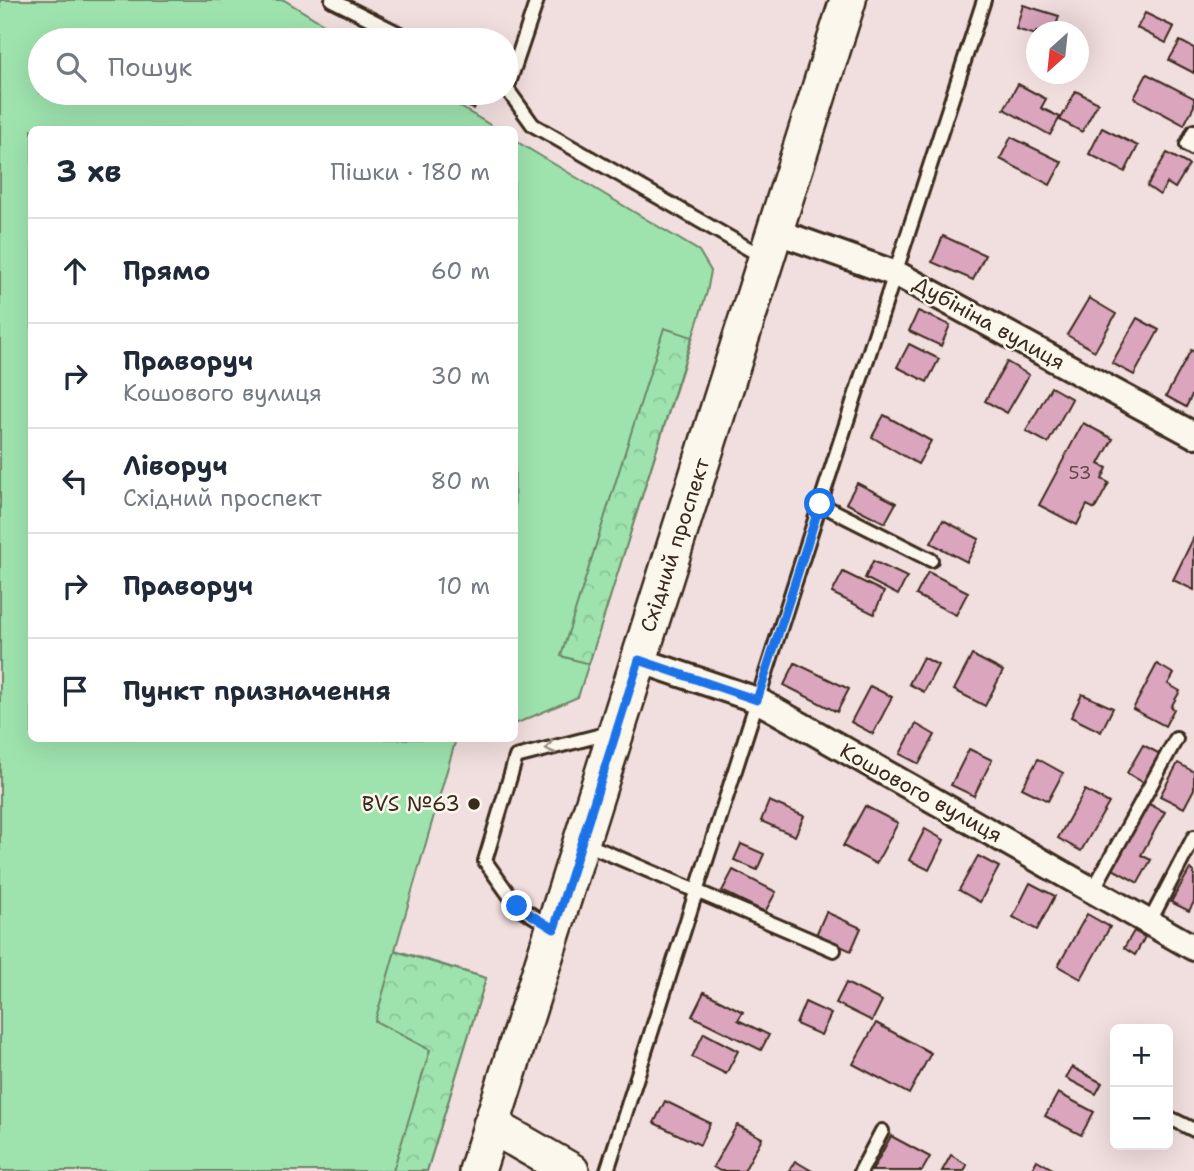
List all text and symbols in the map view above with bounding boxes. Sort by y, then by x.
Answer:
north arrow [1026,21,1089,84]
search box [28,28,518,105]
icon: search [52,48,90,86]
text: Пошук [108,49,192,84]
text: 3 хв [56,151,121,192]
text: Пішки · 180 m [330,157,490,187]
icon: ahead [56,252,94,290]
text: Прямо [123,253,211,288]
text: 60 m [431,256,490,286]
street label: Дубініна вулиця [908,270,1070,376]
text: Праворуч [123,343,253,378]
icon: right [56,357,94,395]
text: 30 m [431,361,490,391]
text: Кошового вулиця [123,378,322,408]
text: Ліворуч [123,448,228,483]
street label: Східний проспект [634,454,716,636]
house number: 53 [1069,461,1091,485]
icon: left [56,462,94,500]
text: 80 m [431,466,490,496]
text: Східний проспект [123,483,322,513]
route start [804,488,835,519]
icon: right [56,567,94,605]
text: Праворуч [123,568,253,603]
text: 10 m [437,571,490,601]
icon: arrive [56,672,94,710]
text: Пункт призначення [123,673,391,708]
street label: Кошового вулиця [835,737,1007,849]
one-way arrow [545,740,557,754]
place label: BVS №63 [362,790,460,818]
marker: BVS №63 [466,796,482,812]
route end [501,890,532,921]
map controls [1110,1024,1173,1150]
button: + [1110,1024,1173,1087]
button: − [1110,1087,1173,1150]

